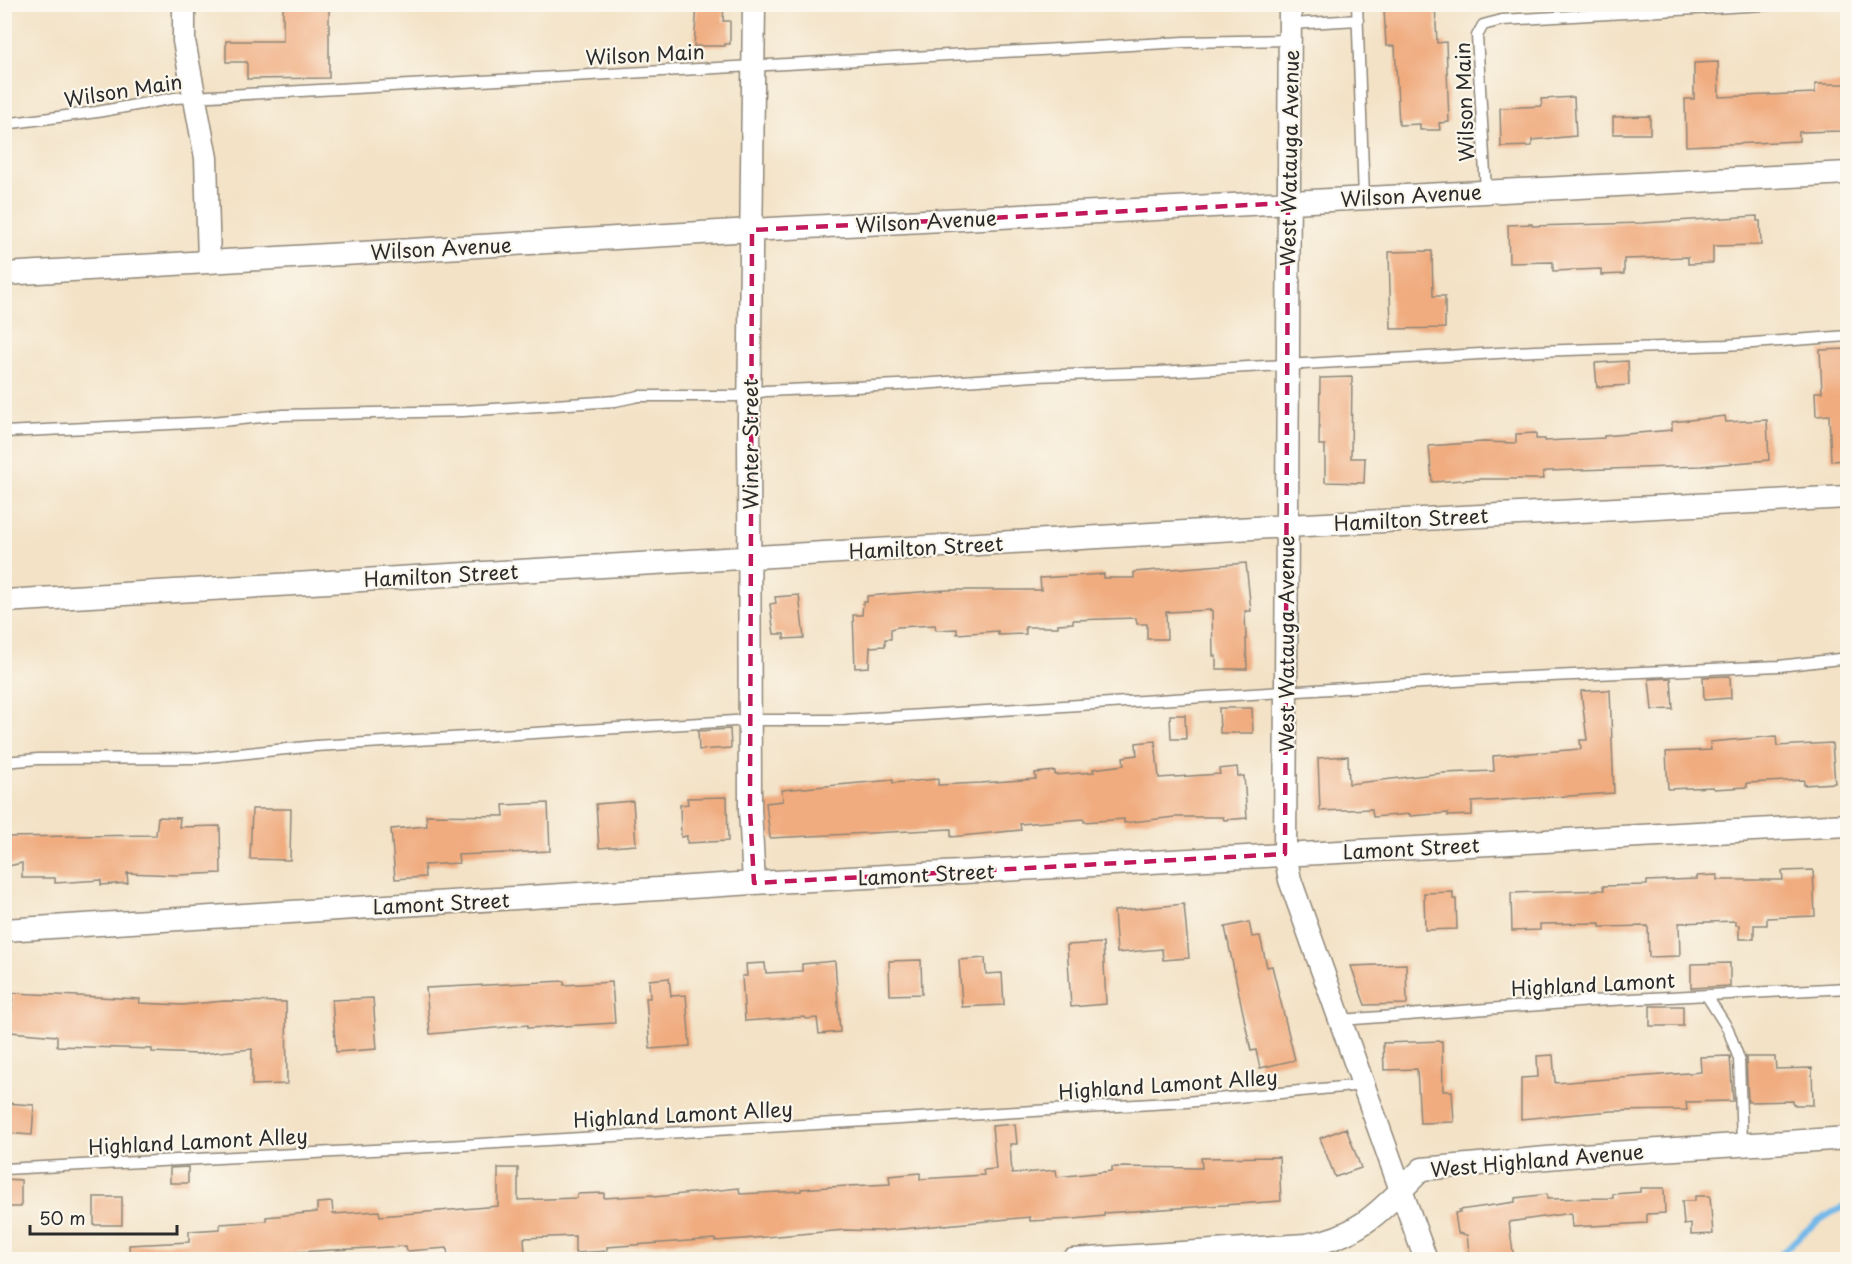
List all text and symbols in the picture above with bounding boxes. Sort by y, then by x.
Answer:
street label: Wilson Main [585,36,705,72]
street label: Wilson Main [1447,42,1481,162]
street label: West Watauga Avenue [1272,49,1306,267]
street label: Wilson Main [62,66,184,114]
street label: Wilson Avenue [1340,176,1482,214]
street label: Wilson Avenue [855,202,997,240]
street label: Wilson Avenue [370,229,512,267]
street label: Winter Street [735,378,765,510]
street label: Hamilton Street [1333,500,1489,538]
street label: Hamilton Street [848,528,1004,566]
street label: West Watauga Avenue [1271,536,1301,752]
street label: Hamilton Street [363,556,519,594]
street label: Lamont Street [1342,829,1480,867]
street label: Lamont Street [857,855,995,893]
street label: Lamont Street [372,884,510,922]
street label: Highland Lamont [1510,965,1676,1003]
street label: Highland Lamont Alley [1057,1061,1279,1107]
street label: Highland Lamont Alley [572,1093,794,1135]
street label: Highland Lamont Alley [87,1120,309,1162]
street label: West Highland Avenue [1429,1136,1645,1184]
scale bar [30,1198,177,1236]
text: 50 m [39,1204,86,1231]

